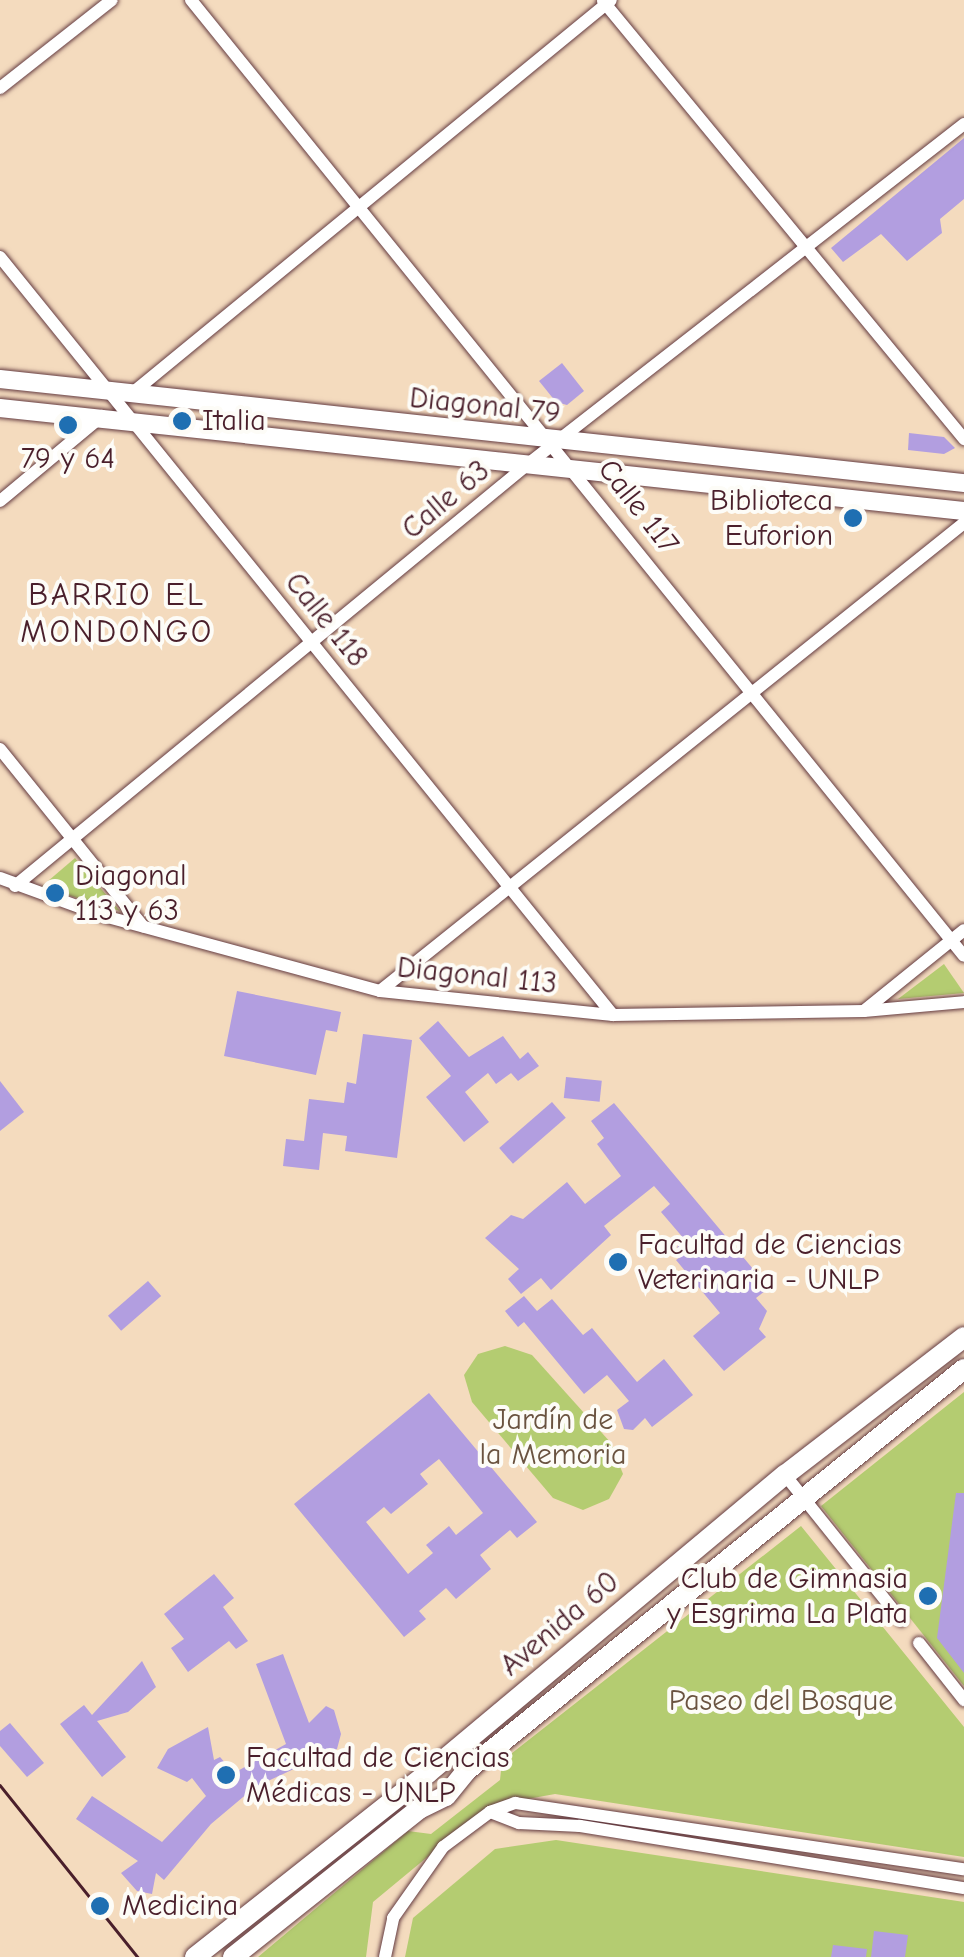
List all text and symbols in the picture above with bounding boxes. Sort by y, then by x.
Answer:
street label: Diagonal 79 [408,380,562,432]
place label: Italia [202,403,266,439]
marker: Italia [171,410,193,432]
marker: 79 y 64 [57,414,79,436]
place label: 79 y 64 [21,441,115,477]
street label: Calle 63 [395,453,497,547]
street label: Calle 117 [590,453,686,561]
place label: Biblioteca Euforion [710,483,833,554]
marker: Biblioteca Euforion [842,507,864,529]
street label: Calle 118 [277,565,375,675]
district label: BARRIO EL MONDONGO [20,577,214,652]
place label: Diagonal 113 y 63 [75,858,187,928]
marker: Diagonal 113 y 63 [44,882,66,904]
street label: Diagonal 113 [395,950,559,1002]
place label: Facultad de Ciencias Veterinaria - UNLP [638,1227,902,1298]
marker: Facultad de Ciencias Veterinaria - UNLP [607,1251,629,1273]
park label: Jardín de la Memoria [479,1402,627,1472]
place label: Club de Gimnasia y Esgrima La Plata [667,1561,908,1632]
street label: Avenida 60 [493,1564,627,1684]
marker: Club de Gimnasia y Esgrima La Plata [917,1585,939,1607]
park label: Paseo del Bosque [669,1683,893,1719]
place label: Facultad de Ciencias Médicas - UNLP [246,1740,510,1810]
marker: Facultad de Ciencias Médicas - UNLP [215,1764,237,1786]
place label: Medicina [122,1888,238,1924]
marker: Medicina [87,1893,113,1919]

